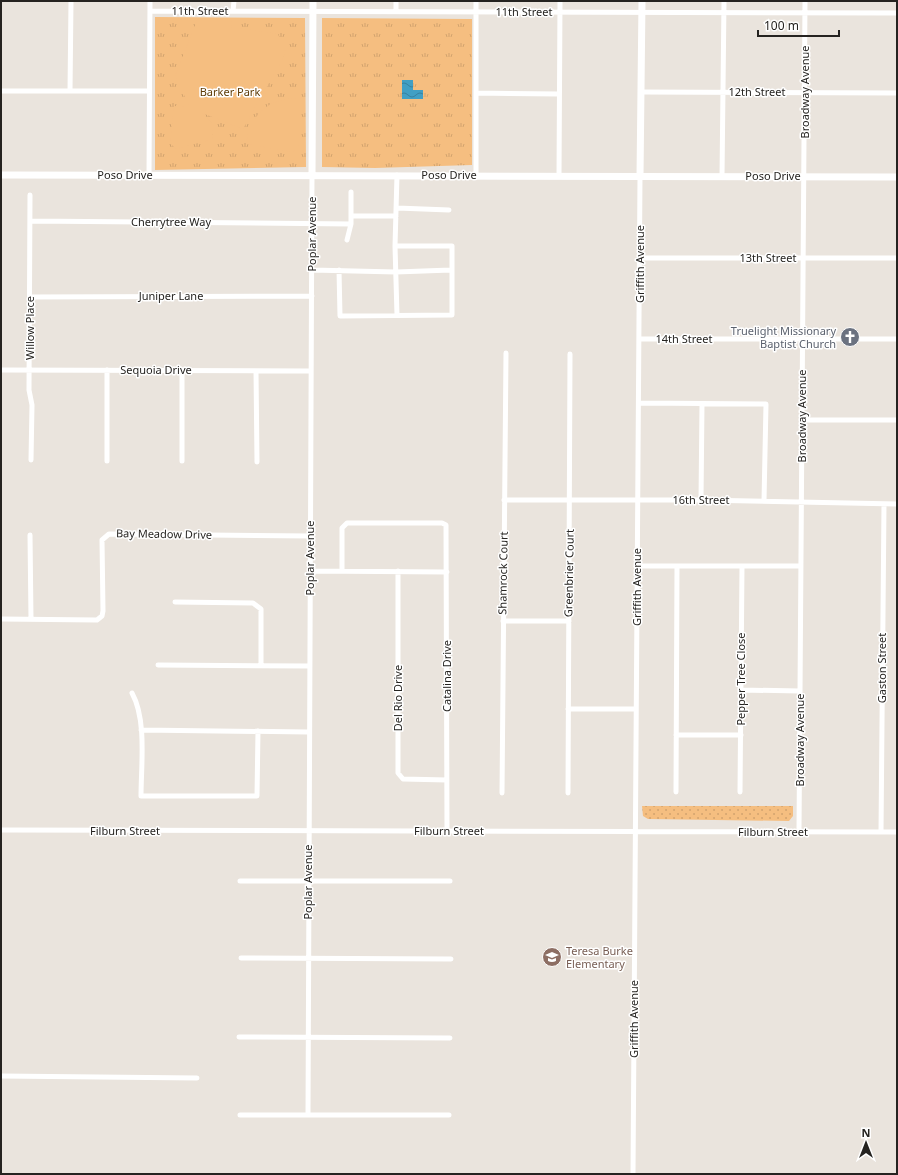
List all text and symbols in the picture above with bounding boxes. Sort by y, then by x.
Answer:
street label: 11th Street [172,3,228,18]
street label: 11th Street [496,4,552,19]
scale bar [758,12,839,38]
text: 100 m [764,17,799,34]
street label: Broadway Avenue [797,46,812,138]
park label: Barker Park [200,84,260,99]
street label: 12th Street [729,84,785,99]
street label: Poso Drive [97,167,153,182]
street label: Poso Drive [421,167,477,182]
street label: Poso Drive [745,168,801,183]
street label: Poplar Avenue [304,196,319,272]
street label: Cherrytree Way [131,214,211,229]
street label: Griffith Avenue [632,225,647,303]
street label: 13th Street [740,250,796,265]
street label: Juniper Lane [138,288,203,303]
street label: Willow Place [22,296,37,360]
place label: Truelight Missionary Baptist Church [731,323,836,351]
church icon: Truelight Missionary Baptist Church [839,326,861,348]
street label: 14th Street [656,331,712,346]
street label: Sequoia Drive [120,362,192,377]
street label: Broadway Avenue [794,370,809,462]
street label: 16th Street [673,492,729,507]
street label: Poplar Avenue [302,520,317,596]
street label: Bay Meadow Drive [116,525,212,542]
street label: Greenbrier Court [560,529,577,617]
street label: Shamrock Court [494,531,511,615]
street label: Griffith Avenue [629,548,644,626]
street label: Pepper Tree Close [733,632,748,726]
street label: Gaston Street [874,633,889,703]
street label: Catalina Drive [439,640,454,712]
street label: Del Rio Drive [390,665,405,731]
street label: Broadway Avenue [792,694,807,786]
street label: Filburn Street [90,823,160,838]
street label: Filburn Street [414,823,484,838]
street label: Filburn Street [738,824,808,839]
street label: Poplar Avenue [300,844,315,920]
place label: Teresa Burke Elementary [566,943,633,971]
school or university icon: Teresa Burke Elementary [541,946,563,968]
street label: Griffith Avenue [626,980,641,1058]
north arrow [846,1123,886,1163]
text: N [862,1125,870,1140]

